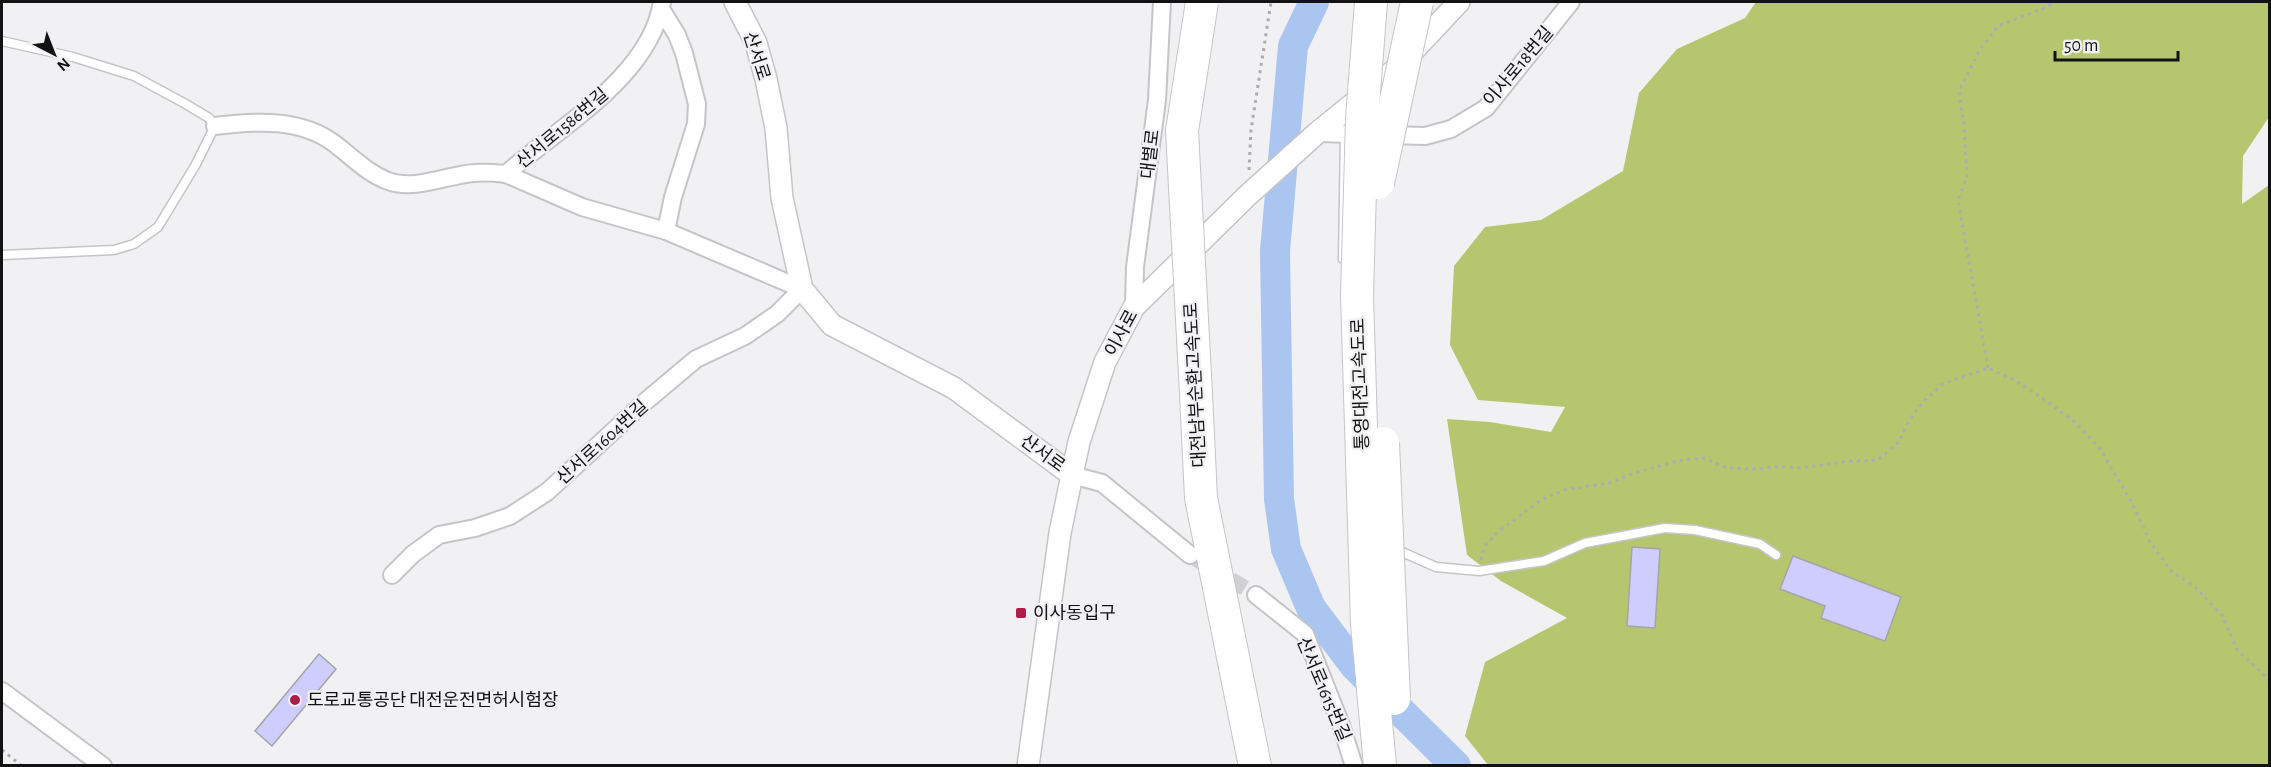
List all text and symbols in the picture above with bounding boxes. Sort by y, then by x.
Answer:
street label: 이사로18번길 [1479,22,1557,110]
north arrow [24,24,84,84]
scale bar [2055,24,2178,62]
street label: 산서로 [740,30,773,83]
text: 50 m [2064,37,2098,55]
text: N [54,55,73,74]
street label: 산서로1586번길 [513,85,612,172]
street label: 대별로 [1138,128,1163,180]
street label: 대전남부순환고속도로 [1181,302,1209,468]
street label: 이사로 [1101,306,1141,360]
street label: 통영대전고속도로 [1349,317,1372,451]
street label: 산서로1604번길 [553,397,652,488]
street label: 산서로 [1017,431,1068,476]
place label: 이사동입구 [1033,603,1116,623]
marker: 이사동입구 [1014,606,1028,620]
street label: 산서로1615번길 [1293,634,1354,744]
place label: 도로교통공단 대전운전면허시험장 [307,690,558,710]
marker: 도로교통공단 대전운전면허시험장 [288,693,302,707]

